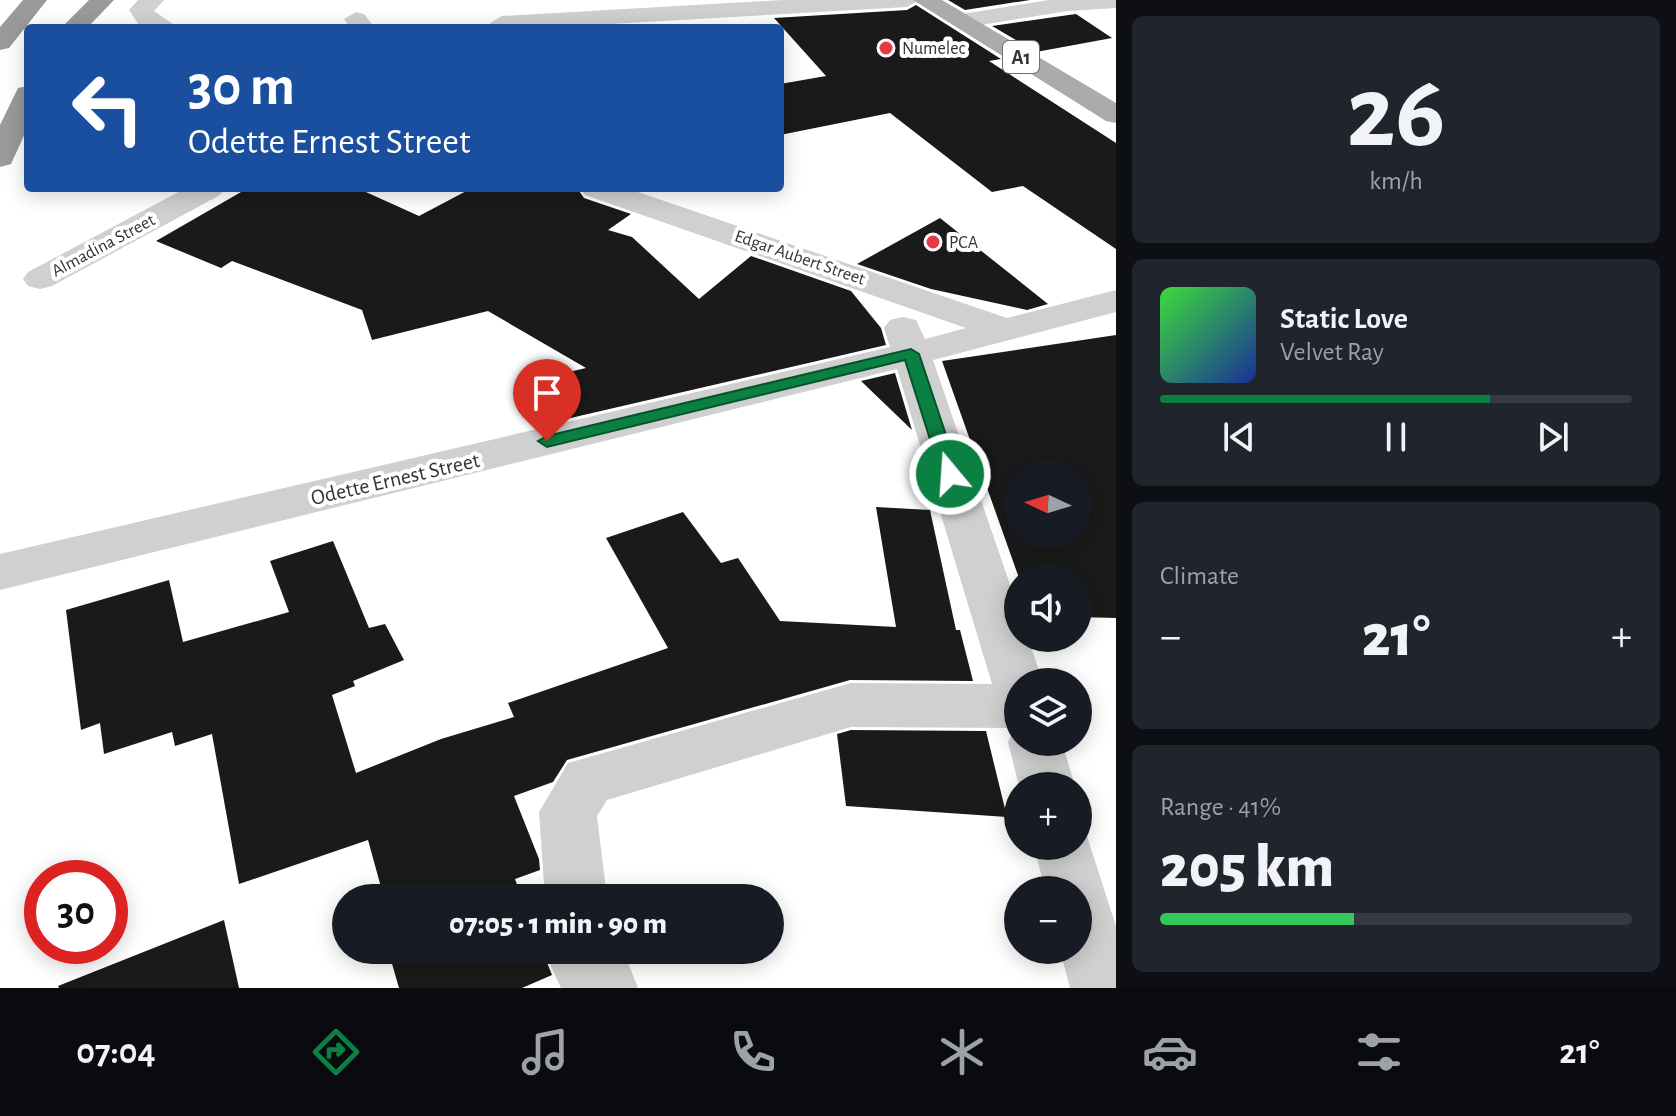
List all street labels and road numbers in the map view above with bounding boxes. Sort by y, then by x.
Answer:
road number: A1 [1003,41,1039,73]
street label: Almadina Street [49,211,158,281]
street label: Edgar Aubert Street [732,227,867,289]
street label: Odette Ernest Street [309,449,482,509]

